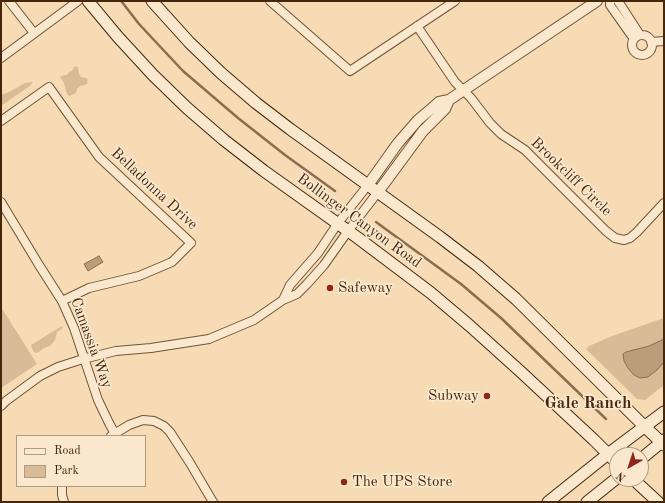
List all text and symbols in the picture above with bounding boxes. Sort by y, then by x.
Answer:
street label: Brookcliff Circle [527,134,615,220]
street label: Belladonna Drive [107,144,201,234]
street label: Bollinger Canyon Road [293,170,425,272]
place label: Safeway [338,279,393,297]
marker: Safeway [325,283,335,293]
street label: Camassia Way [66,295,116,391]
place label: Subway [428,387,479,405]
marker: Subway [482,391,492,401]
district label: Gale Ranch [545,394,631,414]
legend [16,435,146,487]
text: Road [54,445,81,457]
north arrow [609,447,649,487]
text: Park [54,465,79,477]
text: N [615,469,628,483]
place label: The UPS Store [352,473,452,491]
marker: The UPS Store [339,477,349,487]

